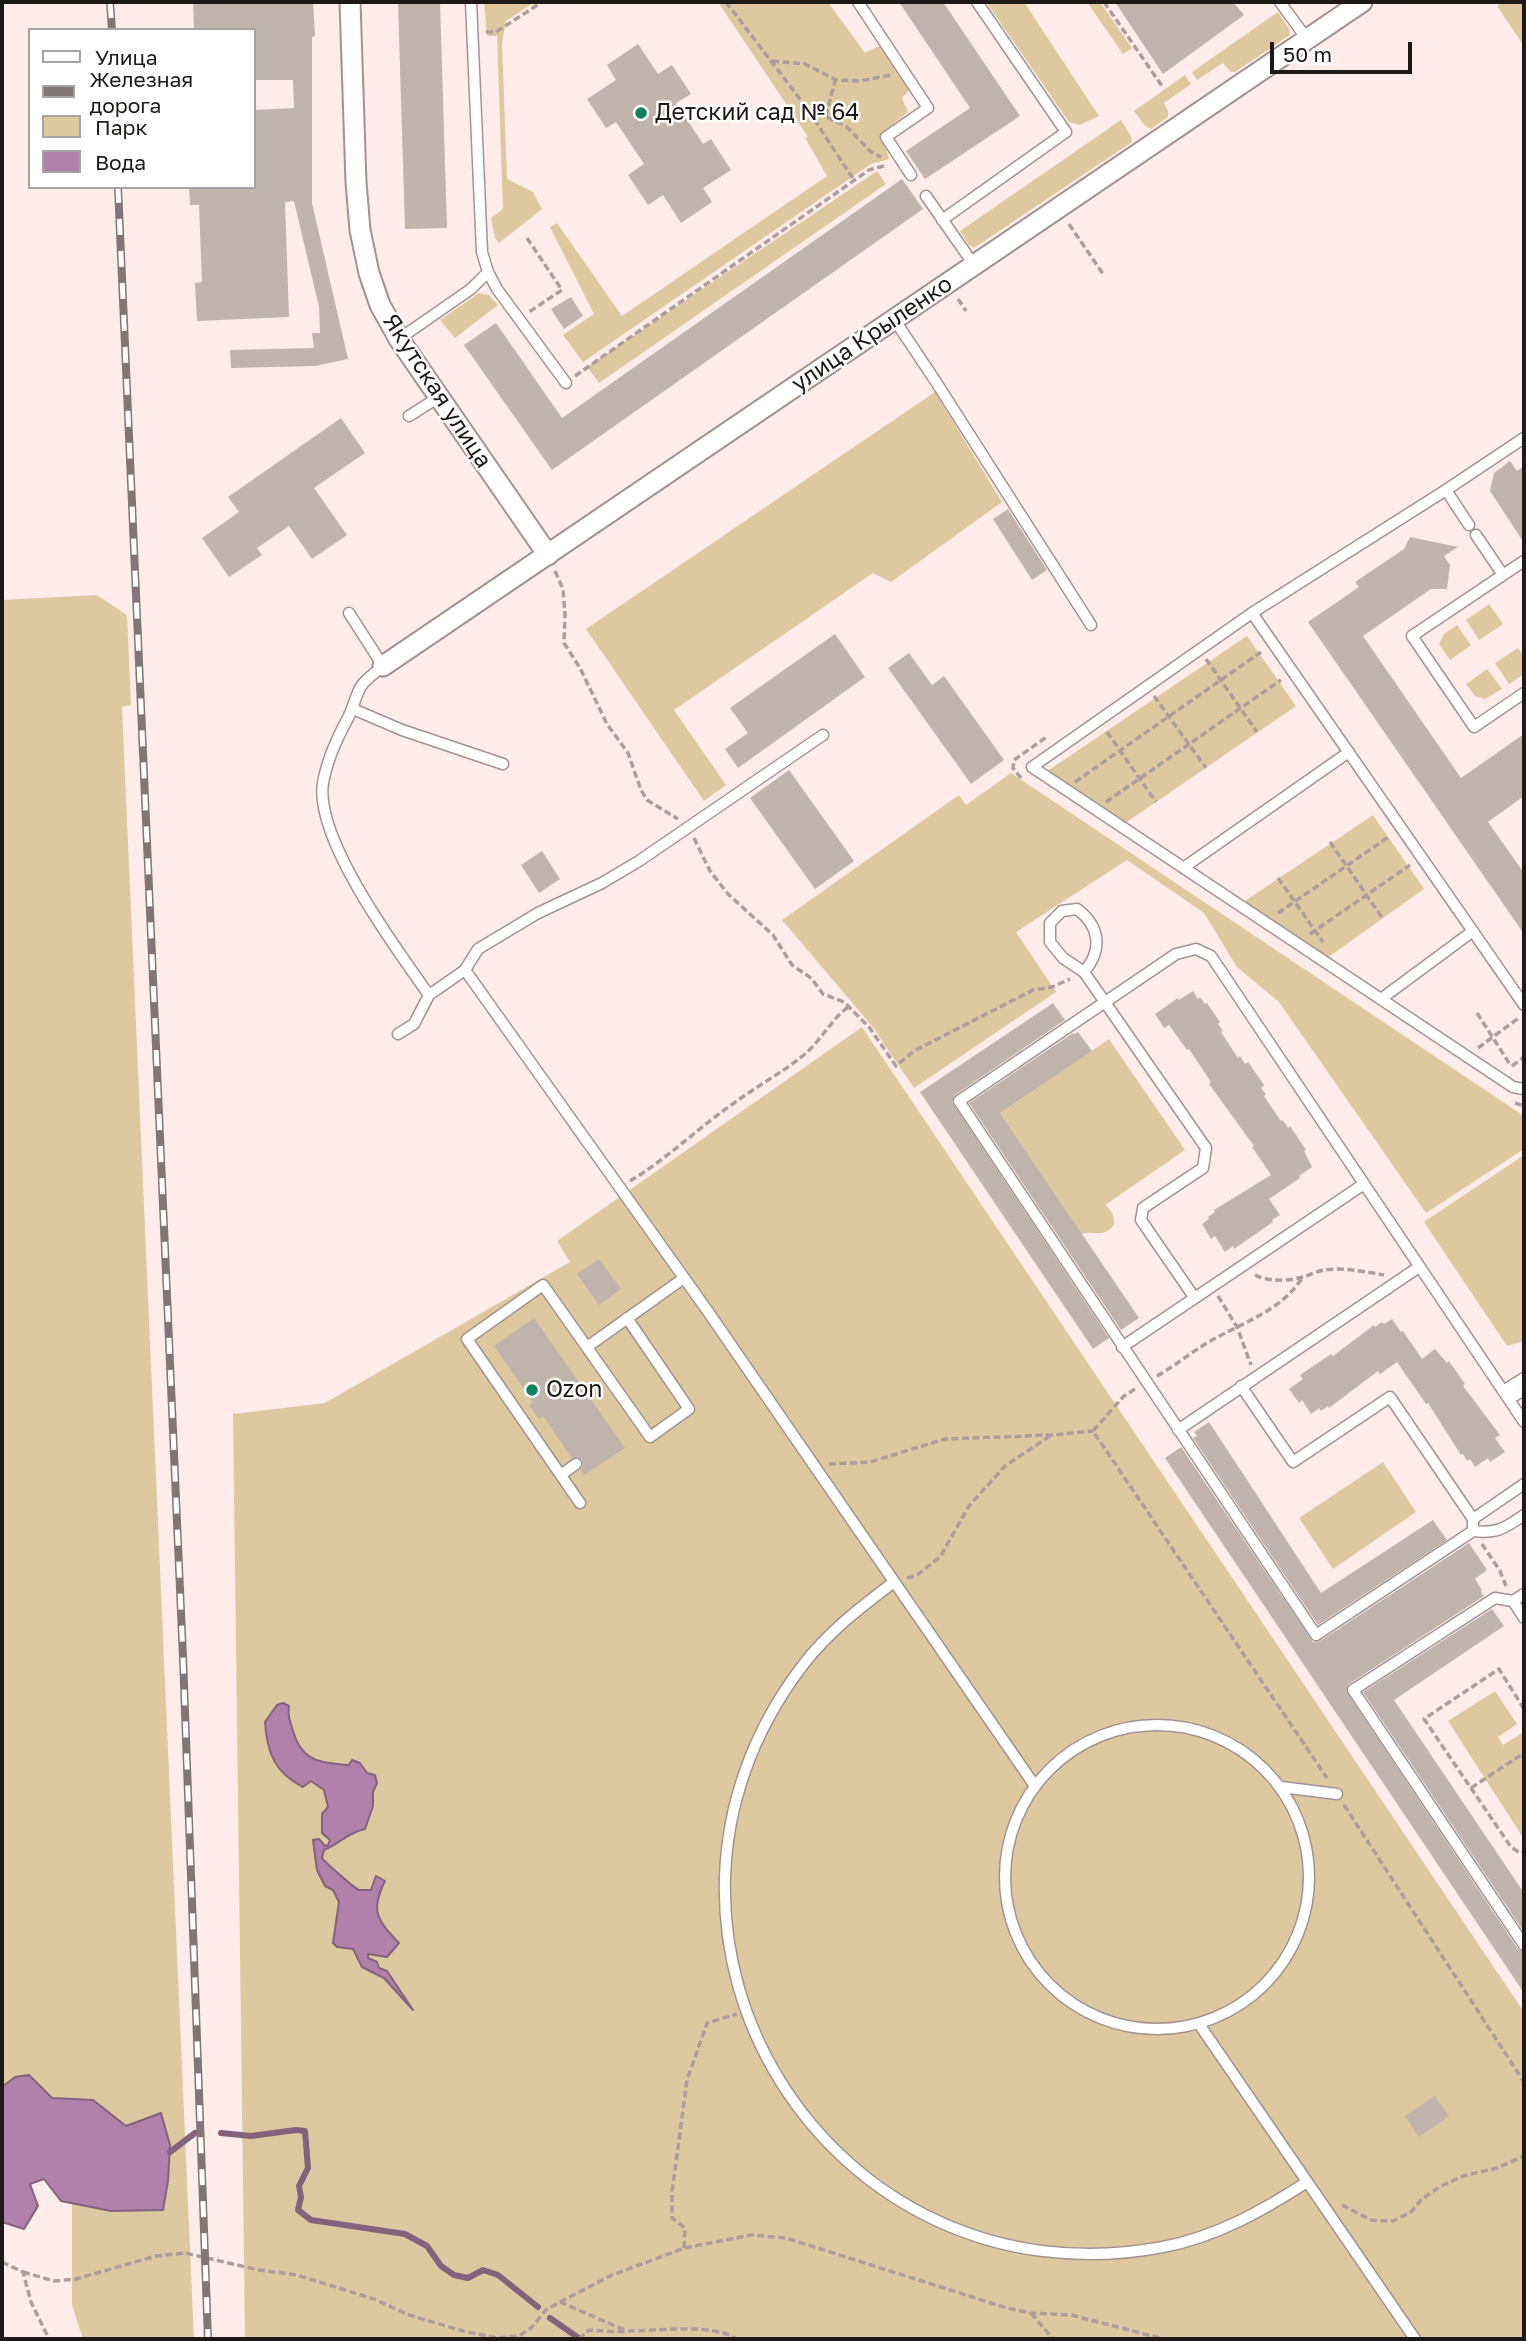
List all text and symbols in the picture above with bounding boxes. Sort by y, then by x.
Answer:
legend [28,28,256,189]
scale bar [1274,28,1416,72]
text: 50 m [1283,41,1332,67]
text: Улица [95,44,158,70]
text: Железная дорога [89,66,193,118]
place label: Детский сад № 64 [655,99,859,127]
marker: Детский сад № 64 [633,105,649,121]
text: Парк [95,114,148,140]
text: Вода [95,149,146,175]
street label: улица Крыленко [787,270,957,398]
street label: Якутская улица [377,309,497,473]
place label: Ozon [546,1376,602,1404]
marker: Ozon [524,1382,540,1398]

